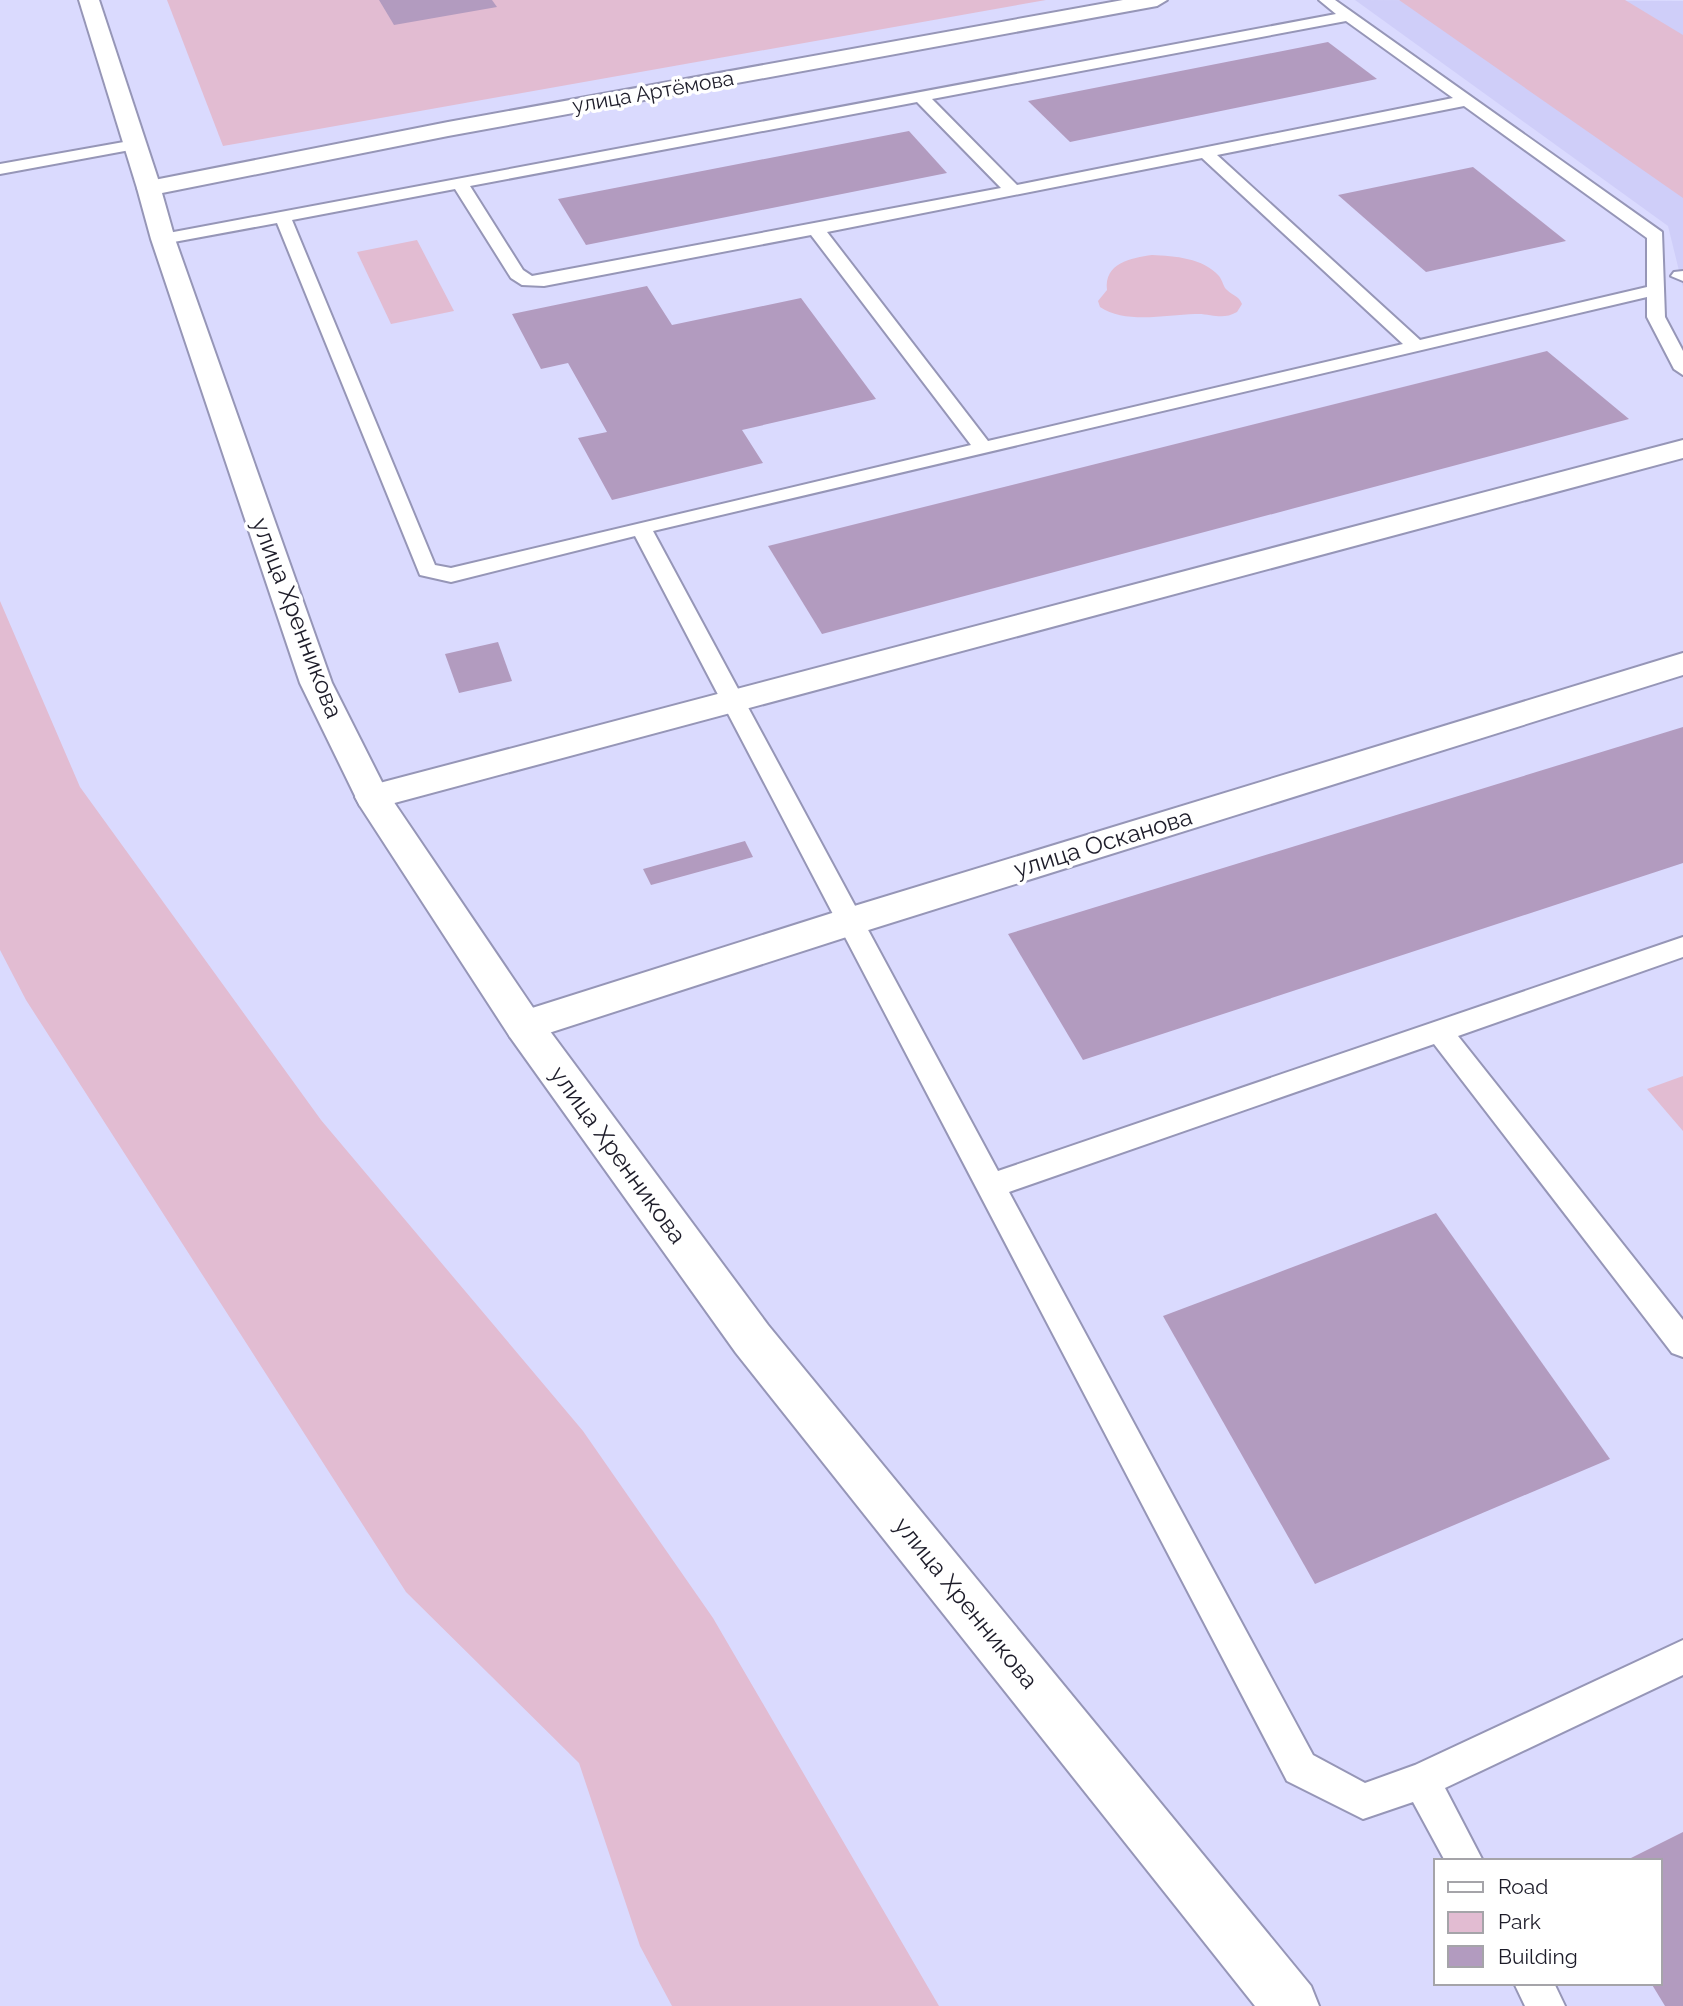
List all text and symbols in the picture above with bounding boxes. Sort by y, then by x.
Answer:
street label: улица Артёмова [570,65,736,118]
street label: улица Хренникова [246,513,349,722]
street label: улица Осканова [1010,802,1196,883]
street label: улица Хренникова [544,1060,693,1249]
street label: улица Хренникова [888,1511,1044,1694]
legend [1434,1859,1662,1985]
text: Road [1498,1874,1548,1899]
text: Park [1498,1909,1541,1934]
text: Building [1498,1944,1578,1969]

